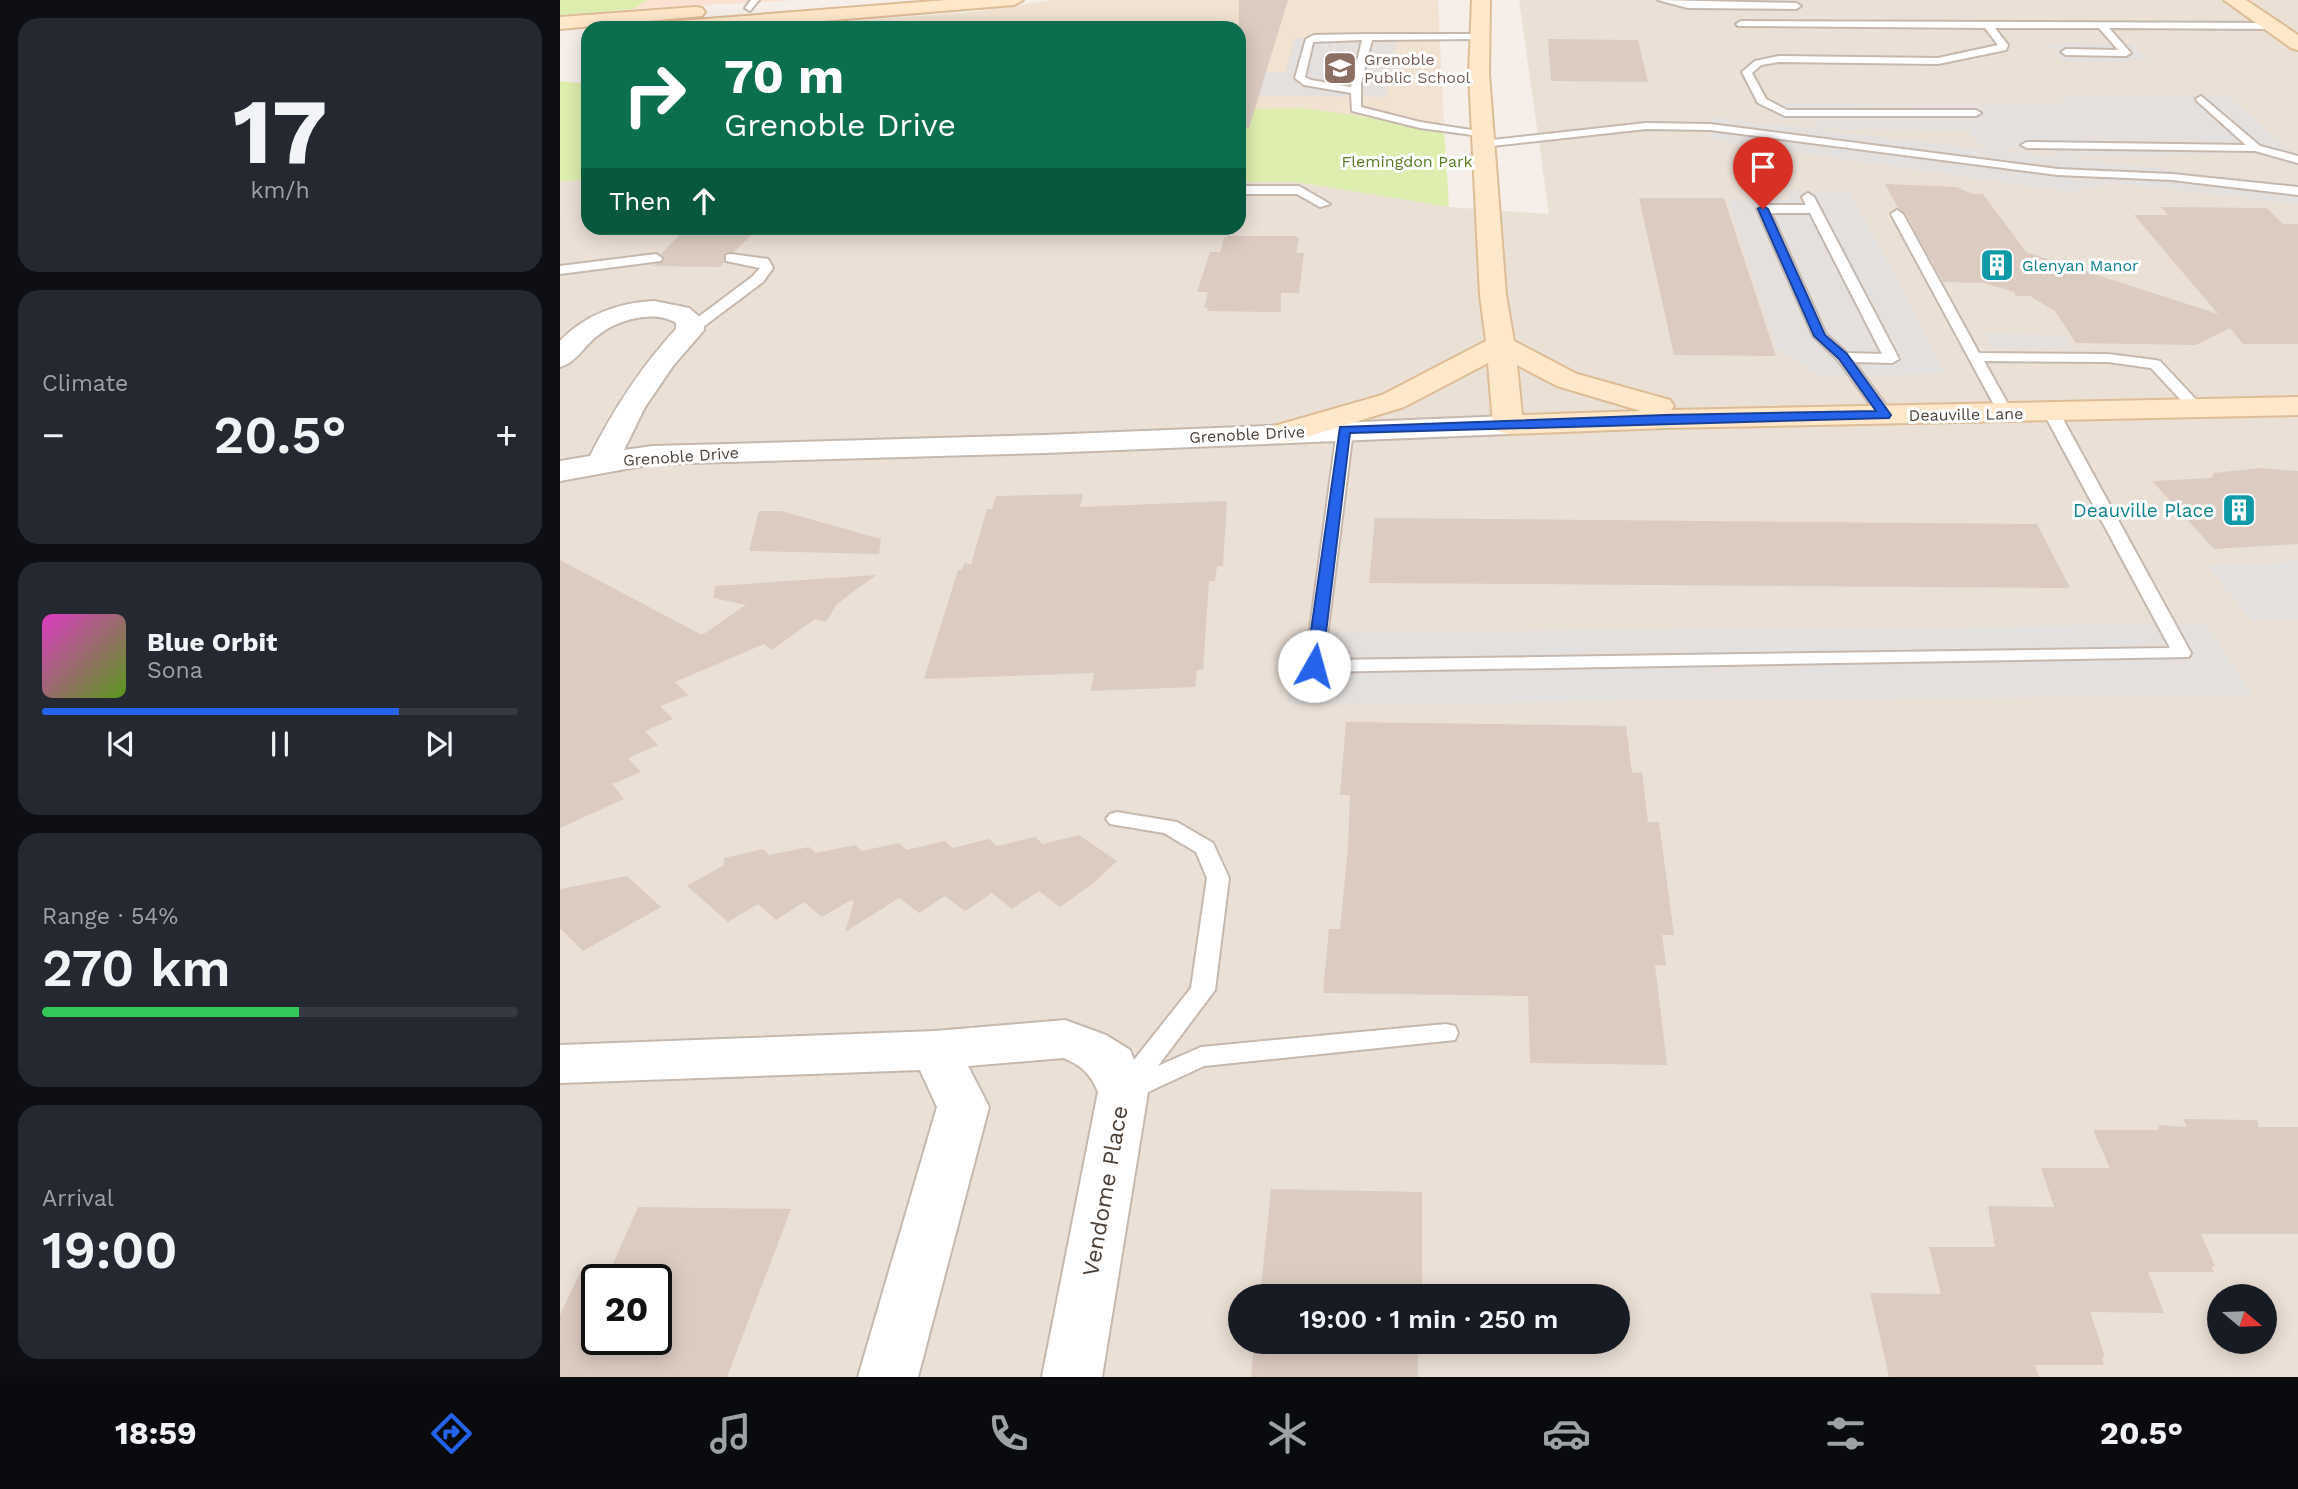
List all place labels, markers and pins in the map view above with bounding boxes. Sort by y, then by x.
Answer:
school or university icon: Grenoble Public School [1321,49,1359,87]
place label: Grenoble Public School [1364,50,1471,87]
pin [1733,137,1793,209]
building icon: Glenyan Manor [1978,246,2016,284]
place label: Glenyan Manor [2022,256,2139,275]
building icon: Deauville Place [2220,491,2258,529]
place label: Deauville Place [2073,499,2214,522]

